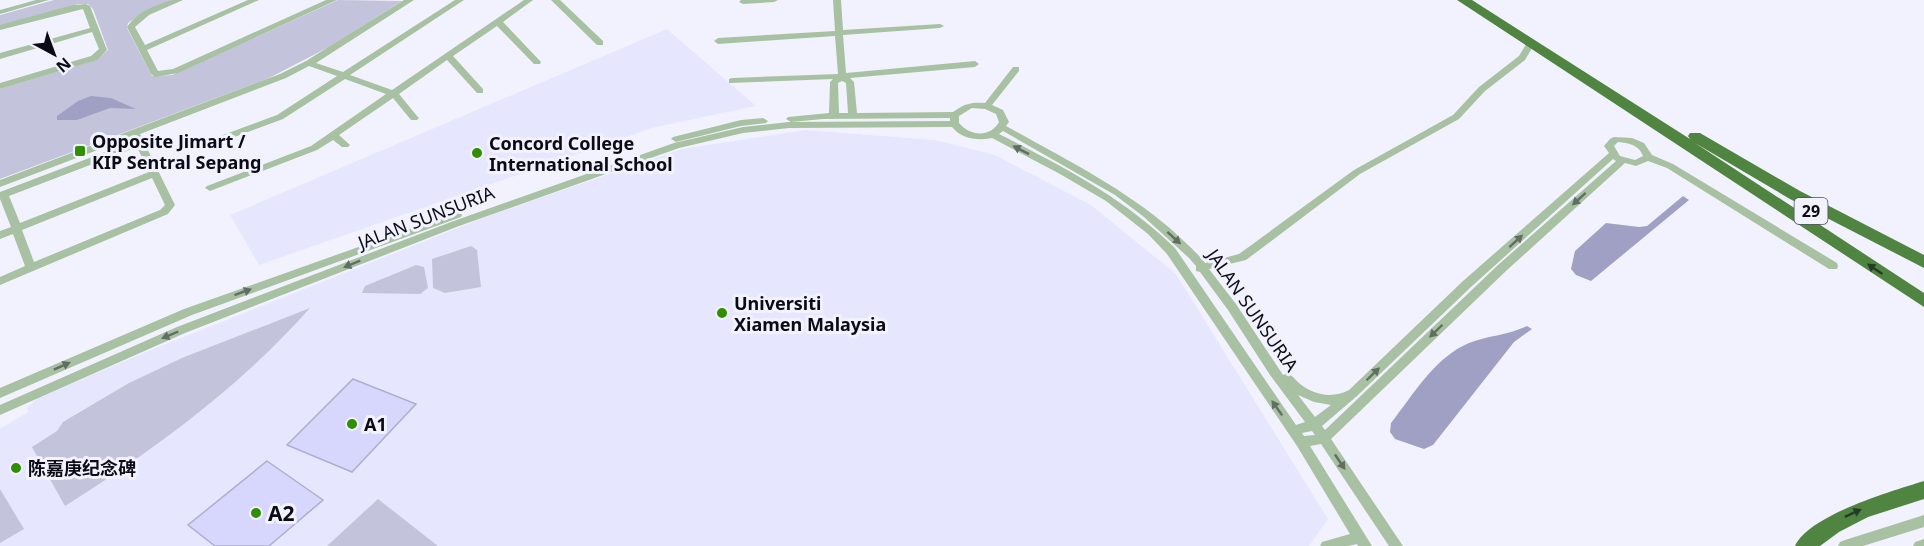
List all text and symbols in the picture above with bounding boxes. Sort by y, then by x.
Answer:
north arrow [24,24,84,84]
text: N [52,53,76,78]
place label: Opposite Jimart / KIP Sentral Sepang [92,129,261,174]
place label: Concord College International School [489,131,673,176]
marker: Opposite Jimart / KIP Sentral Sepang [73,144,87,158]
one-way arrow [1013,145,1030,155]
marker: Concord College International School [470,146,484,160]
street label: JALAN SUNSURIA [352,180,498,255]
one-way arrow [1572,192,1587,205]
road number: 29 [1794,198,1828,224]
one-way arrow [1167,231,1182,245]
one-way arrow [1508,235,1523,248]
street label: JALAN SUNSURIA [1201,242,1304,376]
one-way arrow [343,260,361,269]
one-way arrow [1867,264,1883,275]
one-way arrow [234,287,252,297]
place label: Universiti Xiamen Malaysia [734,291,886,336]
marker: Universiti Xiamen Malaysia [715,306,729,320]
one-way arrow [1428,324,1443,338]
one-way arrow [161,331,179,340]
one-way arrow [54,361,71,370]
one-way arrow [1366,367,1381,381]
one-way arrow [1271,401,1283,417]
place label: A1 [364,412,387,436]
marker: A1 [345,417,359,431]
one-way arrow [1334,453,1345,470]
place label: 陈嘉庚纪念碑 [28,456,136,480]
marker: 陈嘉庚纪念碑 [9,461,23,475]
place label: A2 [268,499,295,527]
marker: A2 [249,506,263,520]
one-way arrow [1845,509,1862,518]

